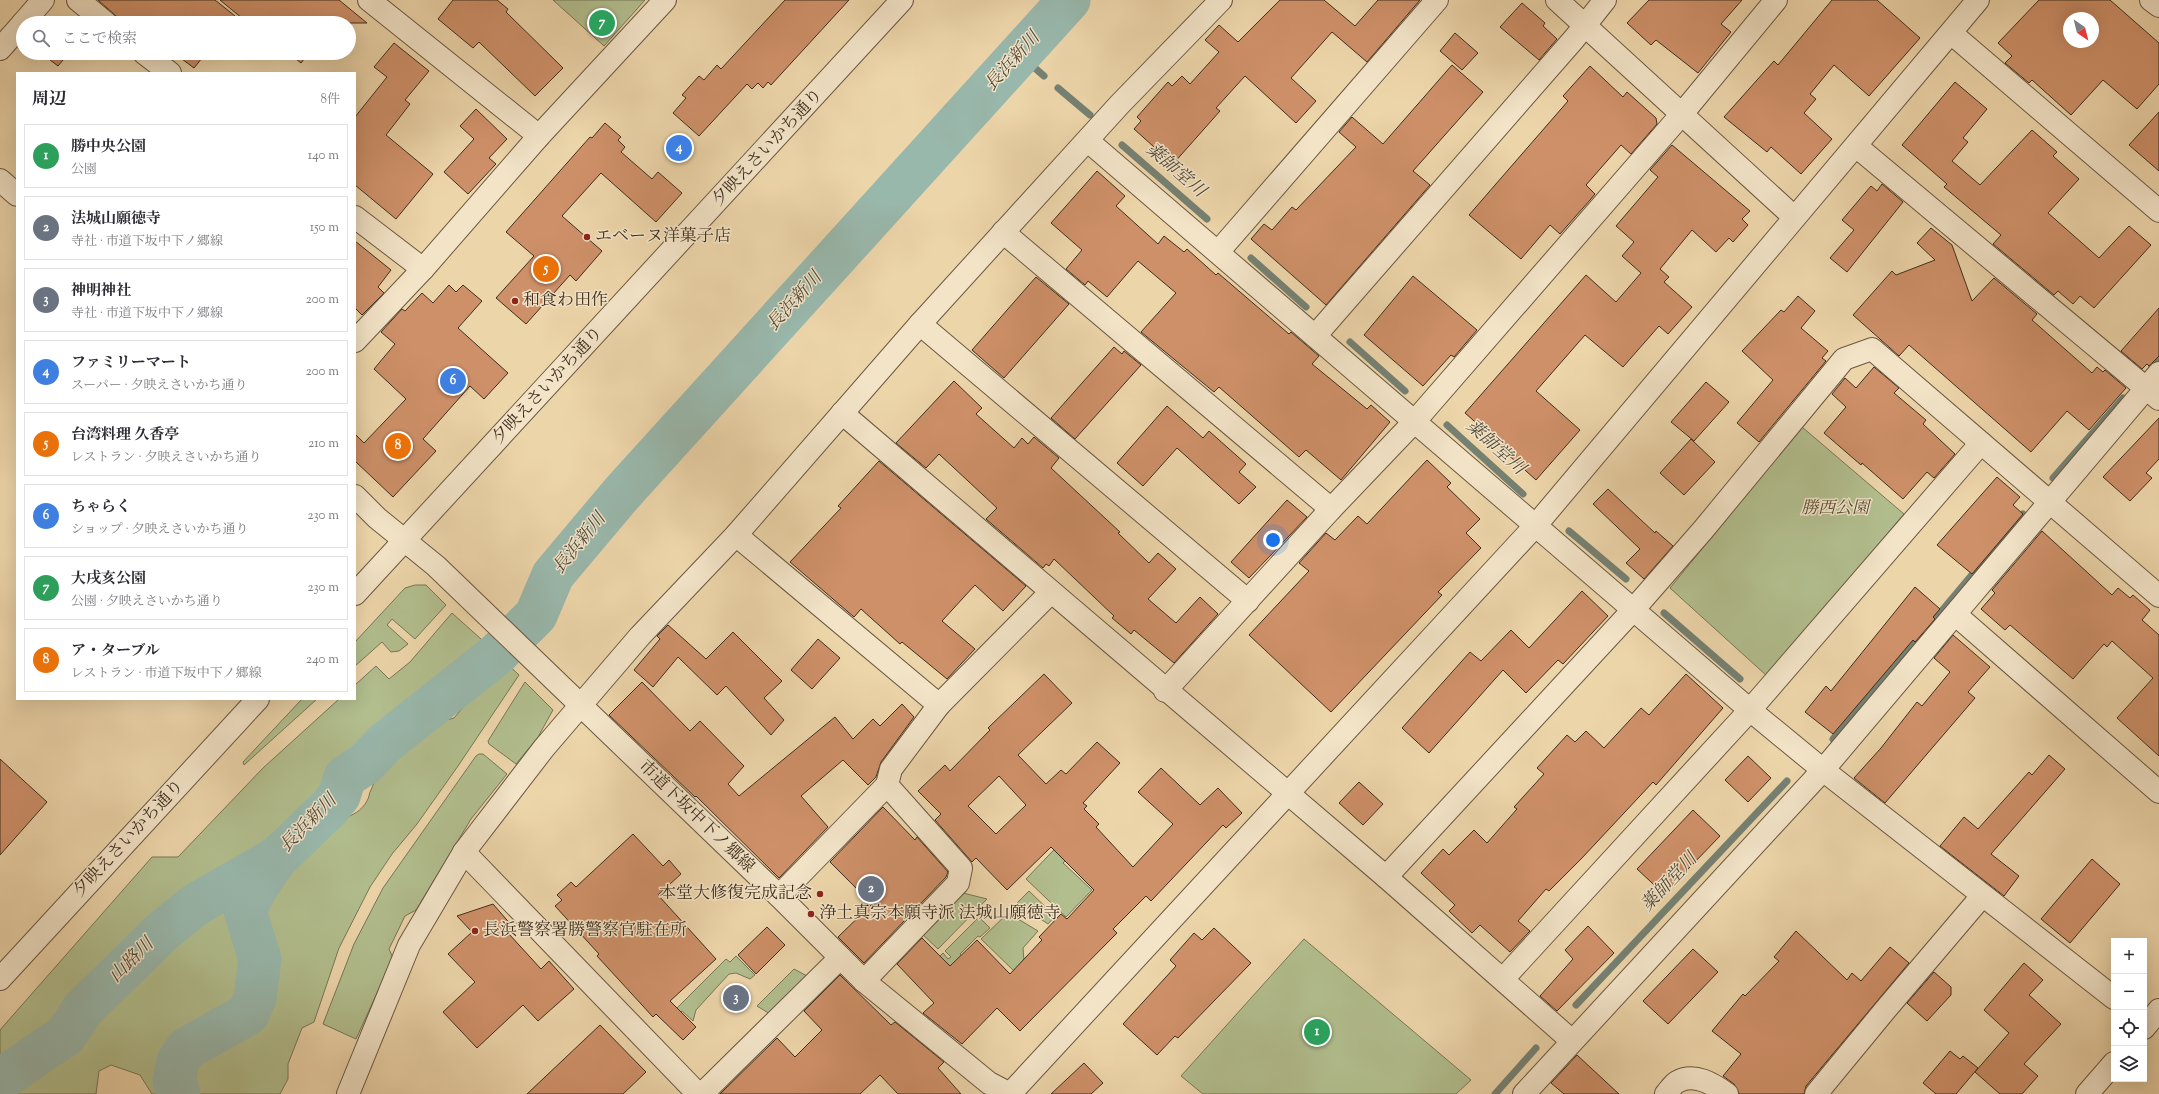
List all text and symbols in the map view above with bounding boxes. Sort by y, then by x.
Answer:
pin: 7 [589,8,615,38]
north arrow [2063,12,2099,48]
search box [16,16,356,60]
water label: 長浜新川 [979,25,1048,97]
icon: search [30,27,52,49]
text: ここで検索 [62,29,137,50]
street label: 夕映えさいかち通り [707,84,829,212]
text: 周辺 [32,88,66,112]
text: 8件 [320,91,340,109]
pin: 4 [666,133,692,163]
text: 勝中央公園 [71,137,146,158]
water label: 薬師堂川 [1139,138,1212,206]
text: 1 [44,147,48,165]
text: 140 m [308,147,339,165]
text: 公園 [71,161,97,179]
text: 法城山願徳寺 [71,209,161,230]
text: 2 [43,219,49,237]
text: 150 m [310,219,339,237]
place label: エベーヌ洋菓子店 [595,225,731,249]
marker: エベーヌ洋菓子店 [582,232,592,242]
text: 寺社 · 市道下坂中下ノ郷線 [71,233,223,251]
pin: 5 [533,254,559,284]
water label: 長浜新川 [761,265,830,337]
text: 神明神社 [71,281,131,302]
place label: 和食わ田作 [523,289,608,313]
text: 3 [43,291,49,309]
text: 200 m [306,291,339,309]
marker: 和食わ田作 [510,296,520,306]
text: 寺社 · 市道下坂中下ノ郷線 [71,305,223,323]
street label: 夕映えさいかち通り [487,322,609,450]
text: ファミリーマート [71,353,191,374]
text: 4 [43,363,49,381]
text: 200 m [306,363,339,381]
pin: 6 [440,366,466,396]
text: スーパー · 夕映えさいかち通り [71,377,248,395]
water label: 薬師堂川 [1460,414,1532,483]
text: 台湾料理 久香亭 [71,425,179,446]
pin: 8 [385,431,411,461]
text: 5 [44,435,48,453]
text: 210 m [308,435,339,453]
text: レストラン · 夕映えさいかち通り [71,449,261,467]
text: ちゃらく [71,497,131,518]
park label: 勝西公園 [1801,497,1872,521]
water label: 長浜新川 [547,506,614,580]
text: 6 [43,507,49,525]
text: 230 m [307,507,339,525]
text: ショップ · 夕映えさいかち通り [71,521,249,539]
your location [1263,530,1283,550]
text: 大戌亥公園 [71,569,146,590]
text: 7 [43,579,49,597]
text: 230 m [307,579,339,597]
text: 公園 · 夕映えさいかち通り [71,593,223,611]
text: ア・ターブル [71,641,160,662]
text: 8 [43,651,49,669]
text: 240 m [306,651,339,669]
text: レストラン · 市道下坂中下ノ郷線 [71,665,261,683]
street label: 市道下坂中下ノ郷線 [633,755,759,879]
street label: 夕映えさいかち通り [68,775,190,903]
water label: 長浜新川 [275,788,345,859]
water label: 薬師堂川 [1636,846,1705,918]
pin: 2 [858,874,884,904]
place label: 本堂大修復完成記念 [659,882,812,906]
marker: 本堂大修復完成記念 [815,889,825,899]
place label: 浄土真宗本願寺派 法城山願徳寺 [819,902,1061,926]
marker: 浄土真宗本願寺派 法城山願徳寺 [806,909,816,919]
place label: 長浜警察署勝警察官駐在所 [483,919,687,943]
marker: 長浜警察署勝警察官駐在所 [470,926,480,936]
water label: 山路川 [104,931,162,989]
map controls [2111,938,2147,1082]
button: + [2111,938,2147,974]
button: − [2111,974,2147,1010]
pin: 3 [723,983,749,1013]
button: locate [2111,1010,2147,1046]
pin: 1 [1304,1017,1330,1047]
button: layers [2111,1046,2147,1082]

